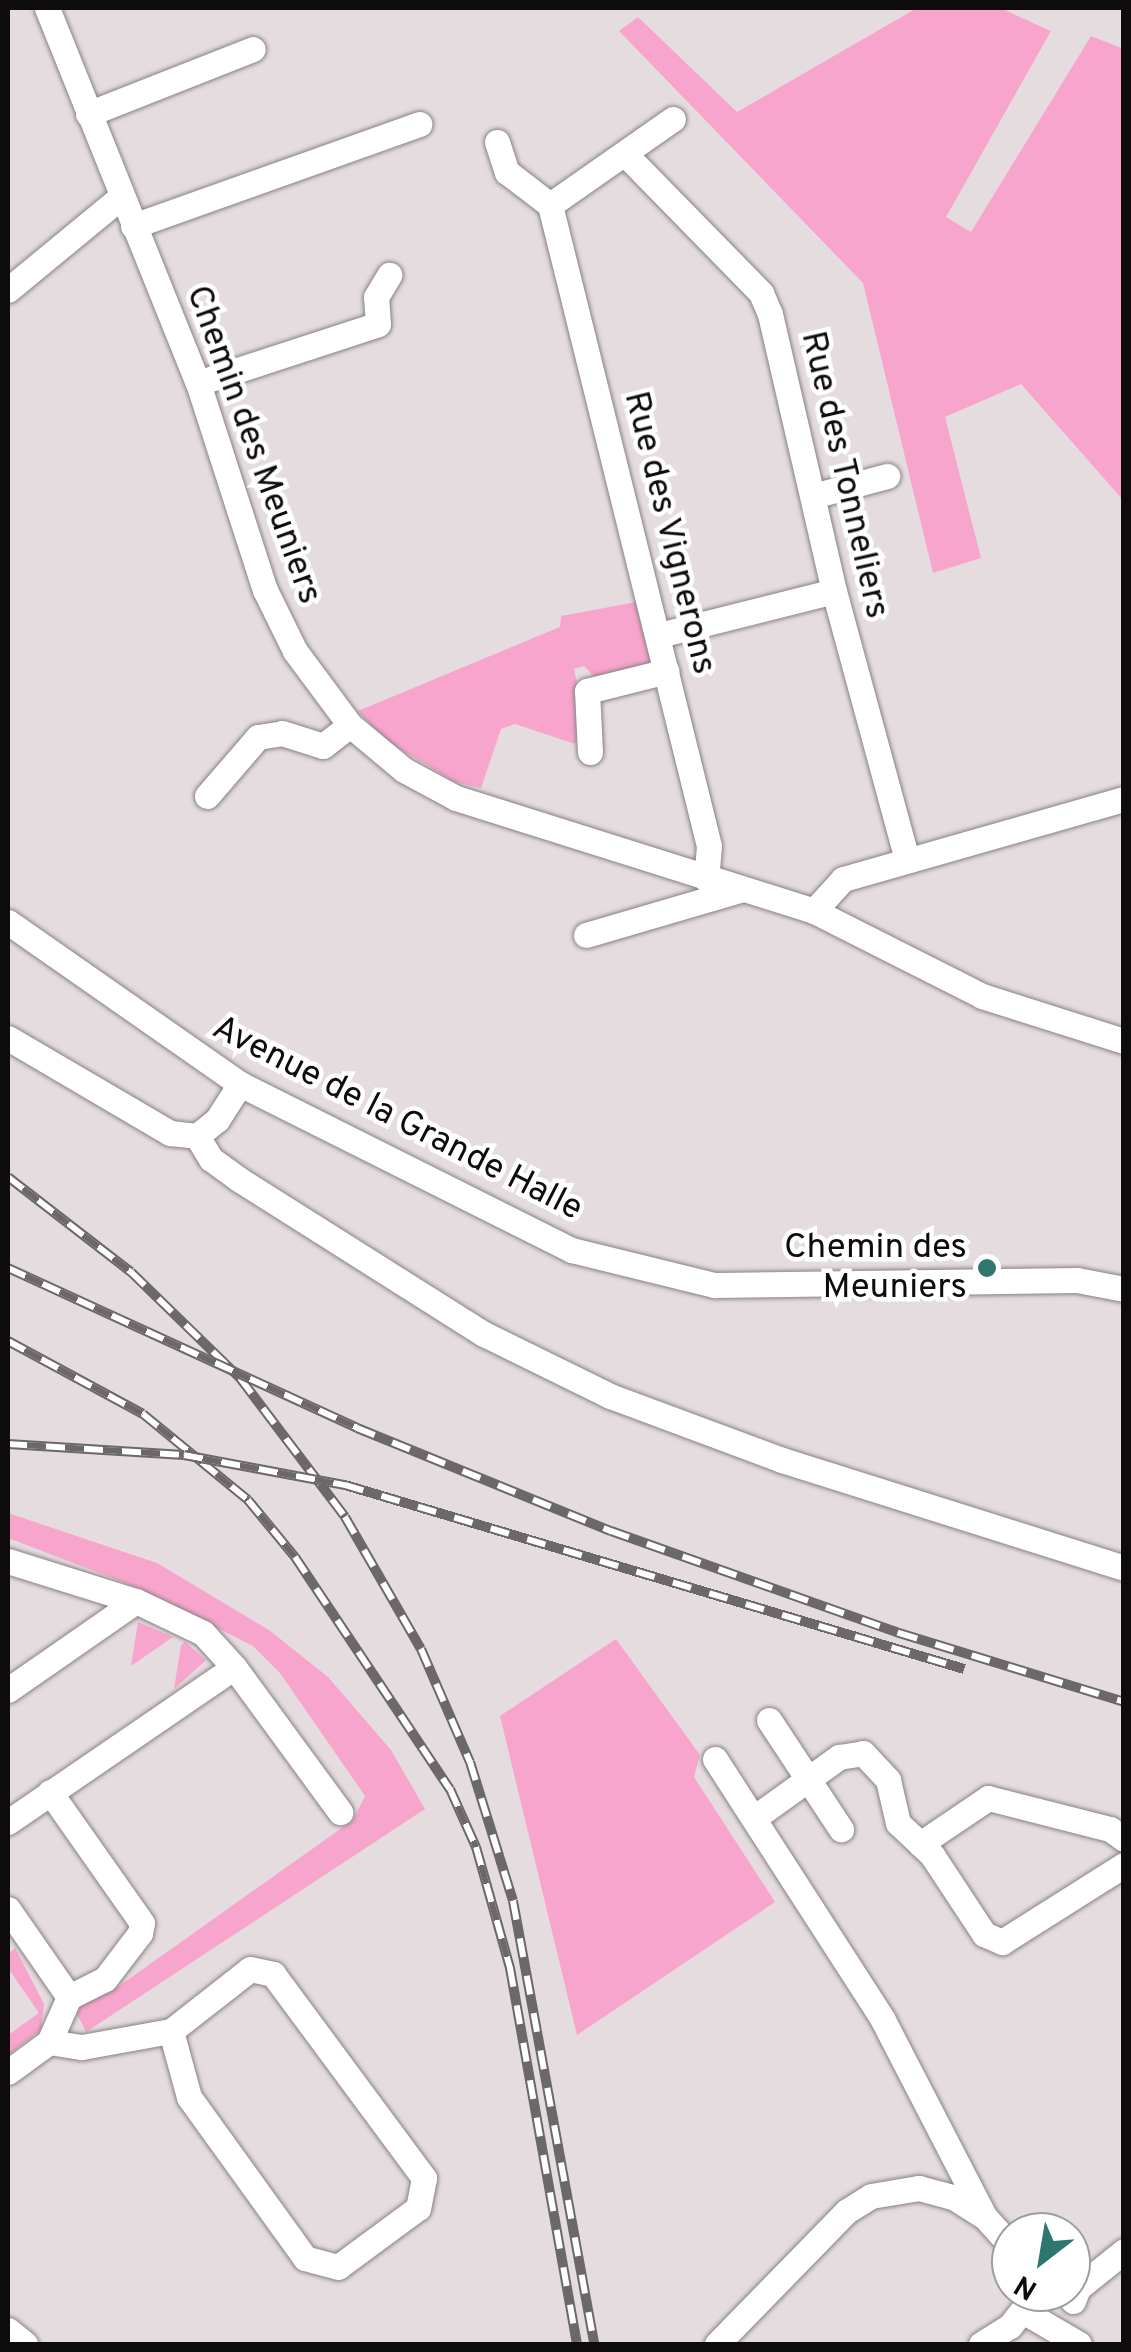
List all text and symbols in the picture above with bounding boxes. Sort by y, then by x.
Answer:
street label: Chemin des Meuniers [176,280,330,610]
street label: Rue des Tonneliers [790,327,898,623]
street label: Rue des Vignerons [613,387,725,679]
street label: Avenue de la Grande Halle [205,1007,589,1231]
place label: Chemin des Meuniers [784,1227,967,1309]
marker: Chemin des Meuniers [976,1257,998,1279]
north arrow [991,2212,1091,2312]
text: N [1009,2265,1044,2307]

